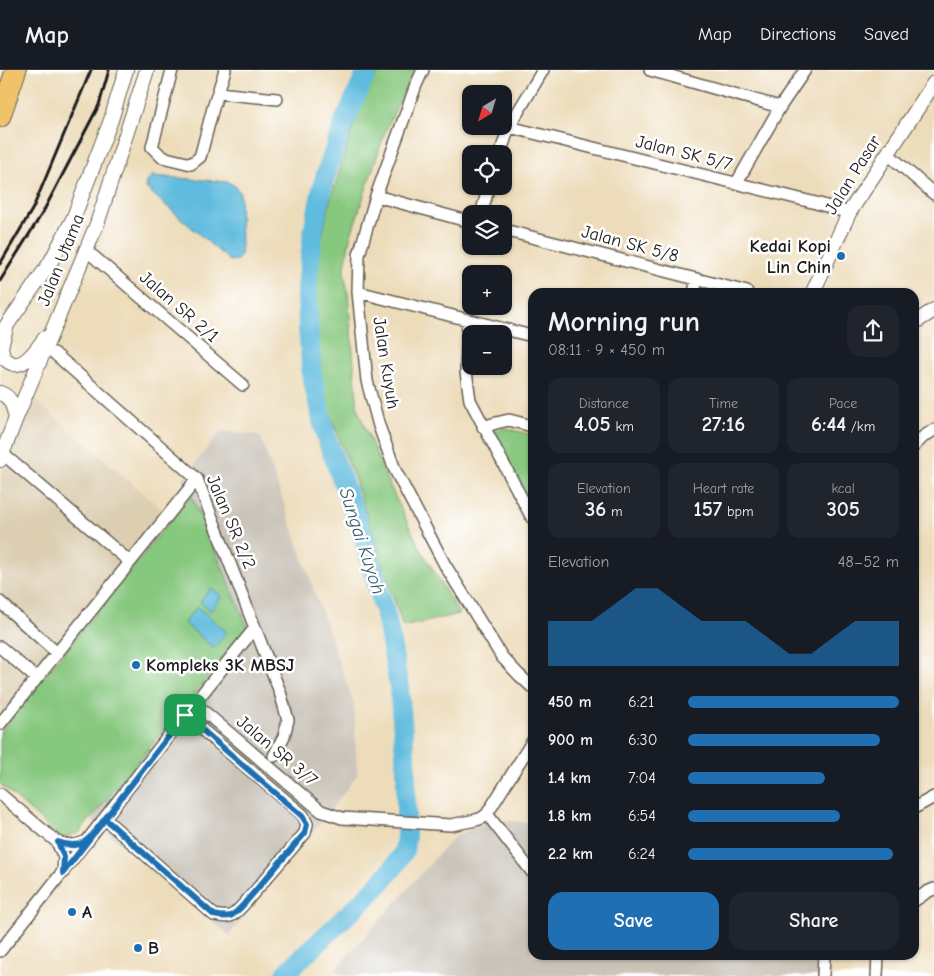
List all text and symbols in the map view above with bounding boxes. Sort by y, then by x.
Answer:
text: Map [25,21,69,49]
text: Map [698,24,732,45]
text: Directions [760,24,836,45]
text: Saved [864,24,909,45]
north arrow [462,85,512,135]
map controls [462,85,512,375]
street label: Jalan SK 5/7 [633,131,735,175]
street label: Jalan Pasar [820,131,886,218]
button: locate [462,145,512,195]
button: layers [462,205,512,255]
street label: Jalan Utama [33,211,89,309]
street label: Jalan SK 5/8 [579,221,681,267]
place label: Kedai Kopi Lin Chin [750,236,831,278]
marker: Kedai Kopi Lin Chin [835,250,847,262]
button: + [462,265,512,315]
street label: Jalan SR 2/1 [135,267,223,347]
button: share [847,305,899,357]
text: Morning run [548,306,700,338]
street label: Jalan Kuyuh [368,315,404,411]
button: − [462,325,512,375]
text: 08:11 · 9 × 450 m [548,341,665,359]
text: Distance [579,395,629,412]
text: Time [709,395,738,412]
text: Pace [829,395,857,412]
text: 4.05 [574,412,611,436]
text: 27:16 [702,412,745,436]
text: 6:44 [811,412,846,436]
text: km [611,418,634,435]
text: /km [846,418,875,435]
street label: Jalan SR 2/2 [202,472,260,572]
text: Elevation [577,480,631,497]
text: Heart rate [693,480,754,497]
text: kcal [831,480,855,497]
water label: Sungai Kuyoh [334,485,390,597]
text: 36 [585,497,606,521]
text: 157 [693,497,722,521]
text: 305 [826,497,860,521]
text: m [606,503,623,520]
text: bpm [722,503,754,520]
text: Elevation [548,553,609,571]
text: 48–52 m [838,553,899,571]
place label: Kompleks 3K MBSJ [146,655,294,676]
marker: Kompleks 3K MBSJ [130,659,142,671]
text: 450 m [548,693,592,711]
text: 6:21 [628,693,654,711]
pin [164,694,206,736]
icon: arrive [171,701,199,729]
street label: Jalan SR 3/7 [232,711,322,791]
text: 900 m [548,731,593,749]
text: 6:30 [628,731,657,749]
text: 1.4 km [548,769,591,787]
text: 7:04 [628,769,656,787]
text: 1.8 km [548,807,592,825]
text: 6:54 [628,807,656,825]
text: 2.2 km [548,845,593,863]
text: 6:24 [628,845,656,863]
button: Save [548,892,719,950]
button: Share [729,892,899,950]
place label: A [82,902,92,923]
marker: A [66,906,78,918]
place label: B [148,938,159,959]
marker: B [132,942,144,954]

